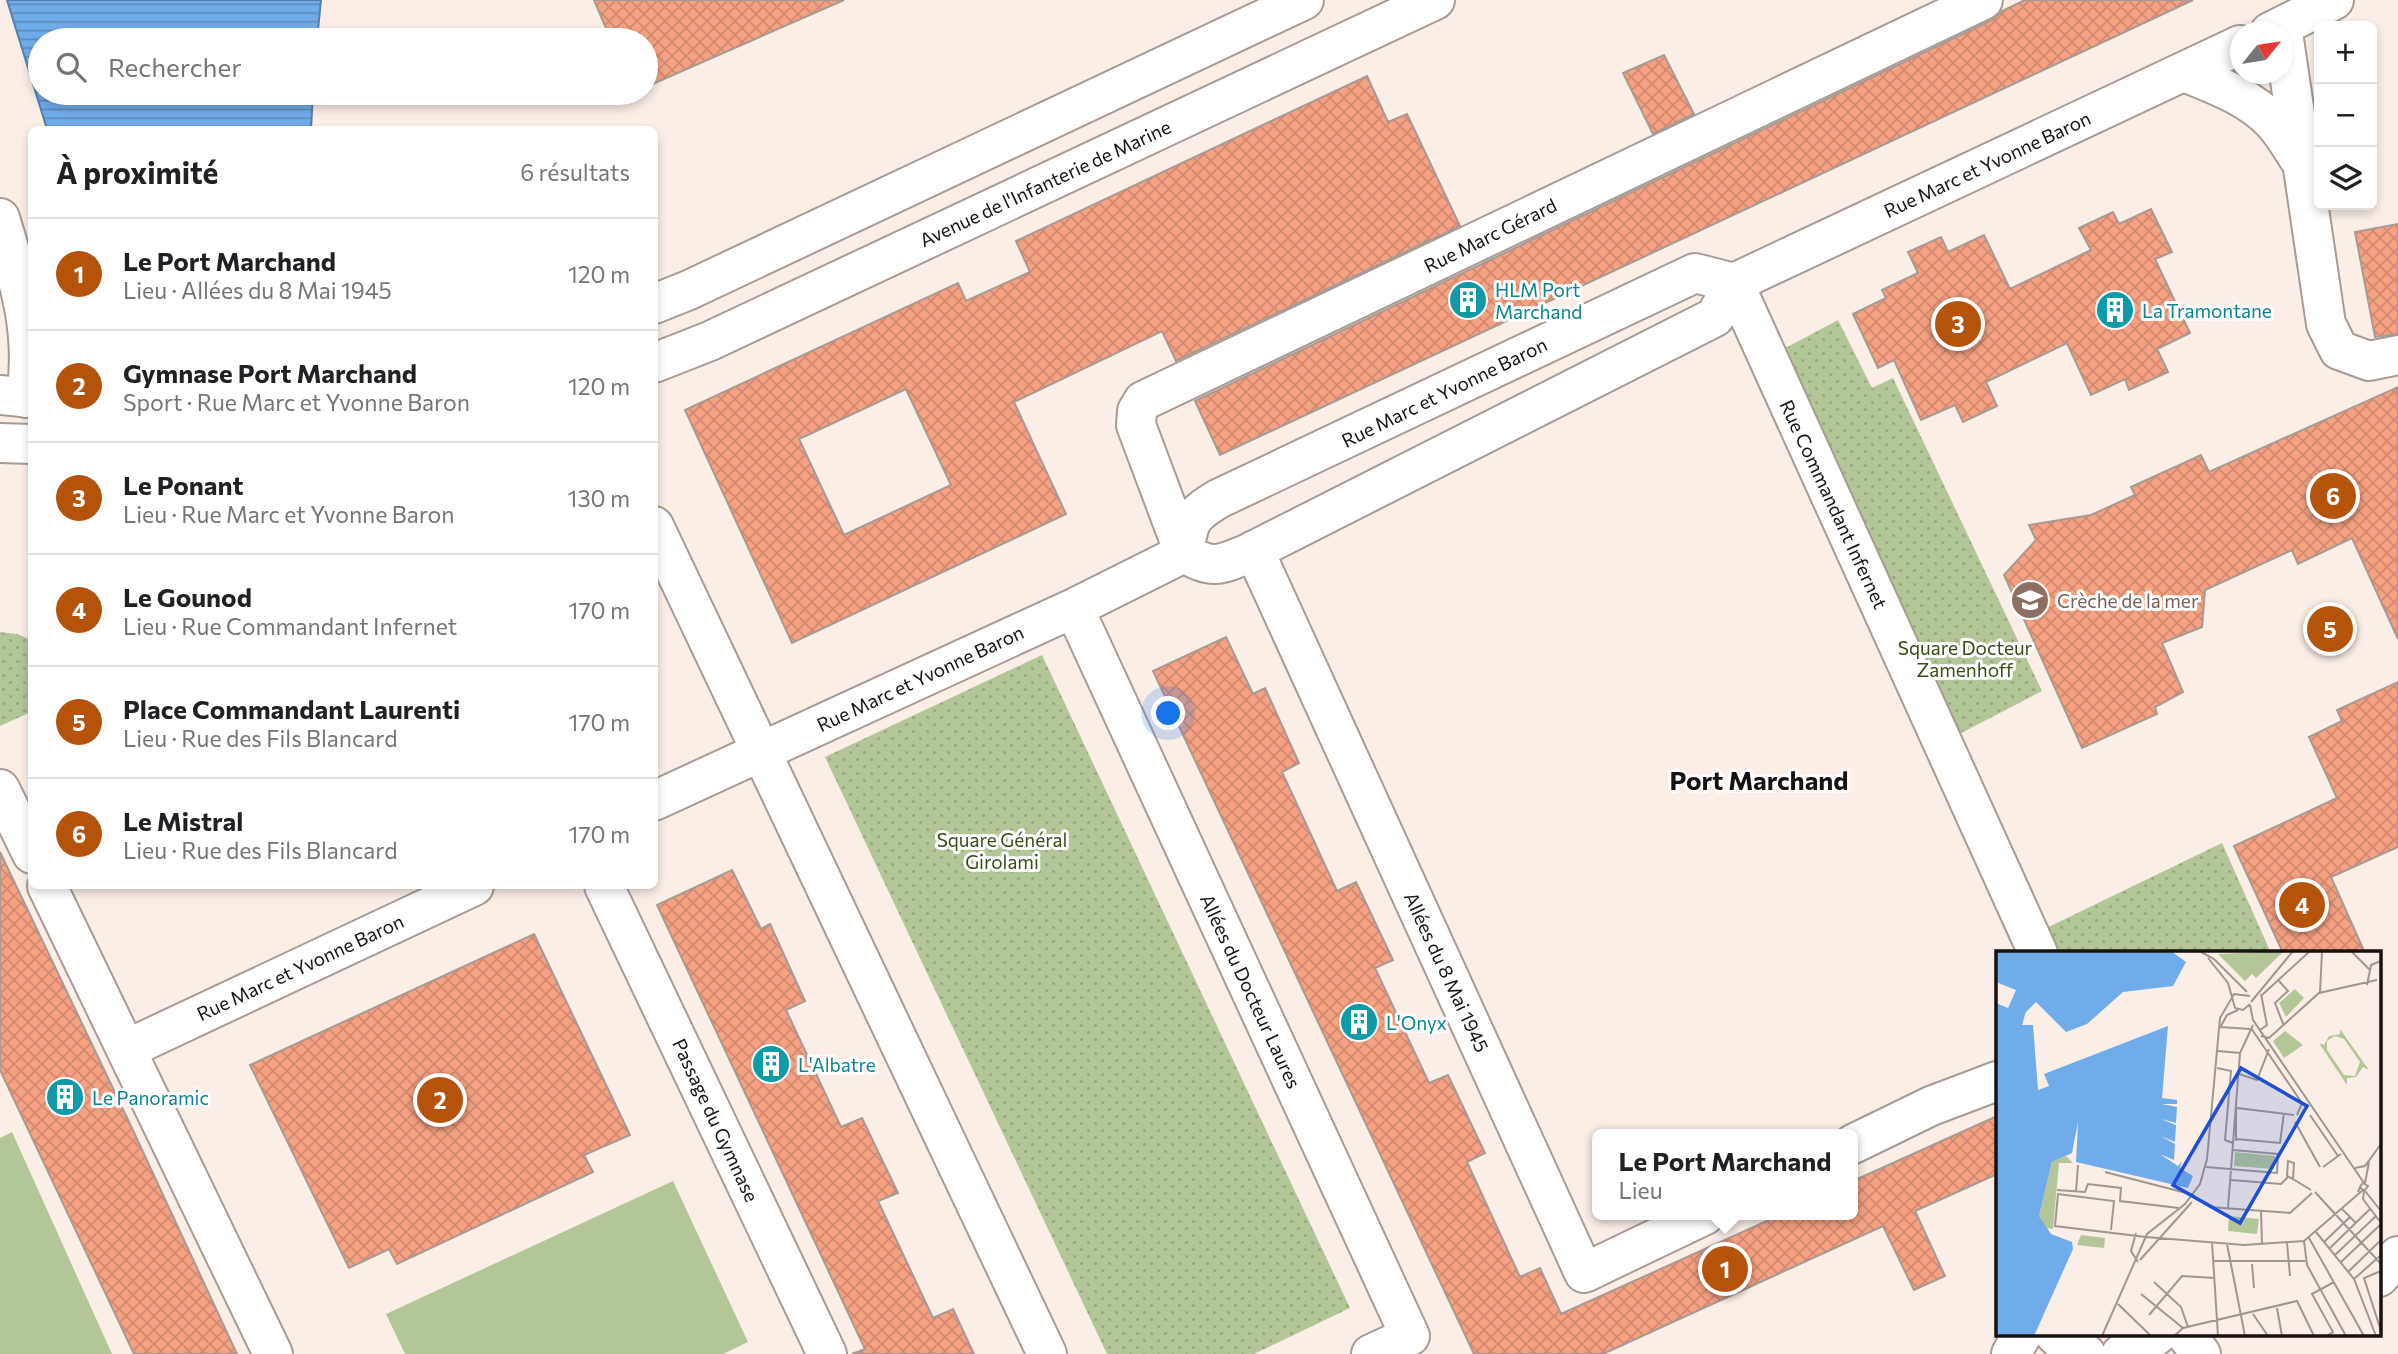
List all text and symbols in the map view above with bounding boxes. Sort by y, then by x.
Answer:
north arrow [2230,21,2293,84]
map controls [2314,21,2377,210]
button: + [2314,21,2377,84]
search box [28,28,658,105]
icon: search [52,48,90,86]
text: Rechercher [108,51,242,82]
button: − [2314,84,2377,147]
street label: Rue Marc et Yvonne Baron [1880,106,2094,222]
street label: Avenue de l'Infanterie de Marine [916,115,1174,251]
button: layers [2314,147,2377,210]
text: À proximité [56,153,218,190]
text: 6 résultats [520,158,630,186]
street label: Rue Marc Gérard [1420,193,1560,277]
text: Le Port Marchand [123,245,336,276]
text: 1 [74,260,84,288]
text: 120 m [568,260,630,288]
text: Lieu · Allées du 8 Mai 1945 [123,276,392,304]
place label: HLM Port Marchand [1495,278,1582,323]
building icon: HLM Port Marchand [1447,279,1489,321]
building icon: La Tramontane [2094,289,2136,331]
pin: 3 [1935,298,1981,350]
place label: La Tramontane [2142,299,2272,322]
street label: Rue Marc et Yvonne Baron [1338,332,1550,452]
text: Gymnase Port Marchand [123,357,417,388]
text: 2 [72,372,86,400]
text: 120 m [568,372,630,400]
text: Sport · Rue Marc et Yvonne Baron [123,388,470,416]
street label: Rue Commandant Infernet [1775,396,1893,612]
text: Le Ponant [123,469,244,500]
pin: 6 [2310,470,2356,522]
text: 3 [72,484,86,512]
text: 130 m [568,484,630,512]
text: Lieu · Rue Marc et Yvonne Baron [123,500,454,528]
school or university icon: Crèche de la mer [2009,579,2051,621]
text: Le Gounod [123,581,252,612]
place label: Crèche de la mer [2057,589,2199,612]
text: 4 [72,596,86,624]
text: 170 m [569,596,630,624]
pin: 5 [2307,603,2353,655]
text: Lieu · Rue Commandant Infernet [123,612,457,640]
street label: Rue Marc et Yvonne Baron [813,620,1027,736]
park label: Square Docteur Zamenhoff [1898,636,2033,681]
text: Place Commandant Laurenti [123,693,460,724]
your location [1151,696,1185,730]
text: 5 [72,708,86,736]
text: 170 m [569,708,630,736]
text: Lieu · Rue des Fils Blancard [123,724,397,752]
district label: Port Marchand [1669,764,1849,795]
text: Le Mistral [123,805,243,836]
text: 6 [72,820,86,848]
text: 170 m [569,820,630,848]
park label: Square Général Girolami [937,828,1067,873]
text: Lieu · Rue des Fils Blancard [123,836,397,864]
pin: 4 [2279,879,2325,931]
street label: Allées du 8 Mai 1945 [1400,888,1494,1056]
street label: Allées du Docteur Laures [1196,890,1306,1092]
street label: Rue Marc et Yvonne Baron [193,909,407,1025]
inset map [1996,951,2380,1336]
building icon: L'Onyx [1338,1001,1380,1043]
place label: L'Onyx [1386,1011,1447,1034]
street label: Passage du Gymnase [668,1035,764,1205]
building icon: L'Albatre [750,1043,792,1085]
place label: L'Albatre [798,1053,876,1076]
pin: 2 [417,1074,463,1126]
building icon: Le Panoramic [44,1076,86,1118]
place label: Le Panoramic [92,1086,209,1109]
popup [1592,1129,1858,1220]
text: Le Port Marchand [1619,1145,1831,1176]
text: Lieu [1619,1176,1663,1204]
pin: 1 [1702,1243,1748,1295]

